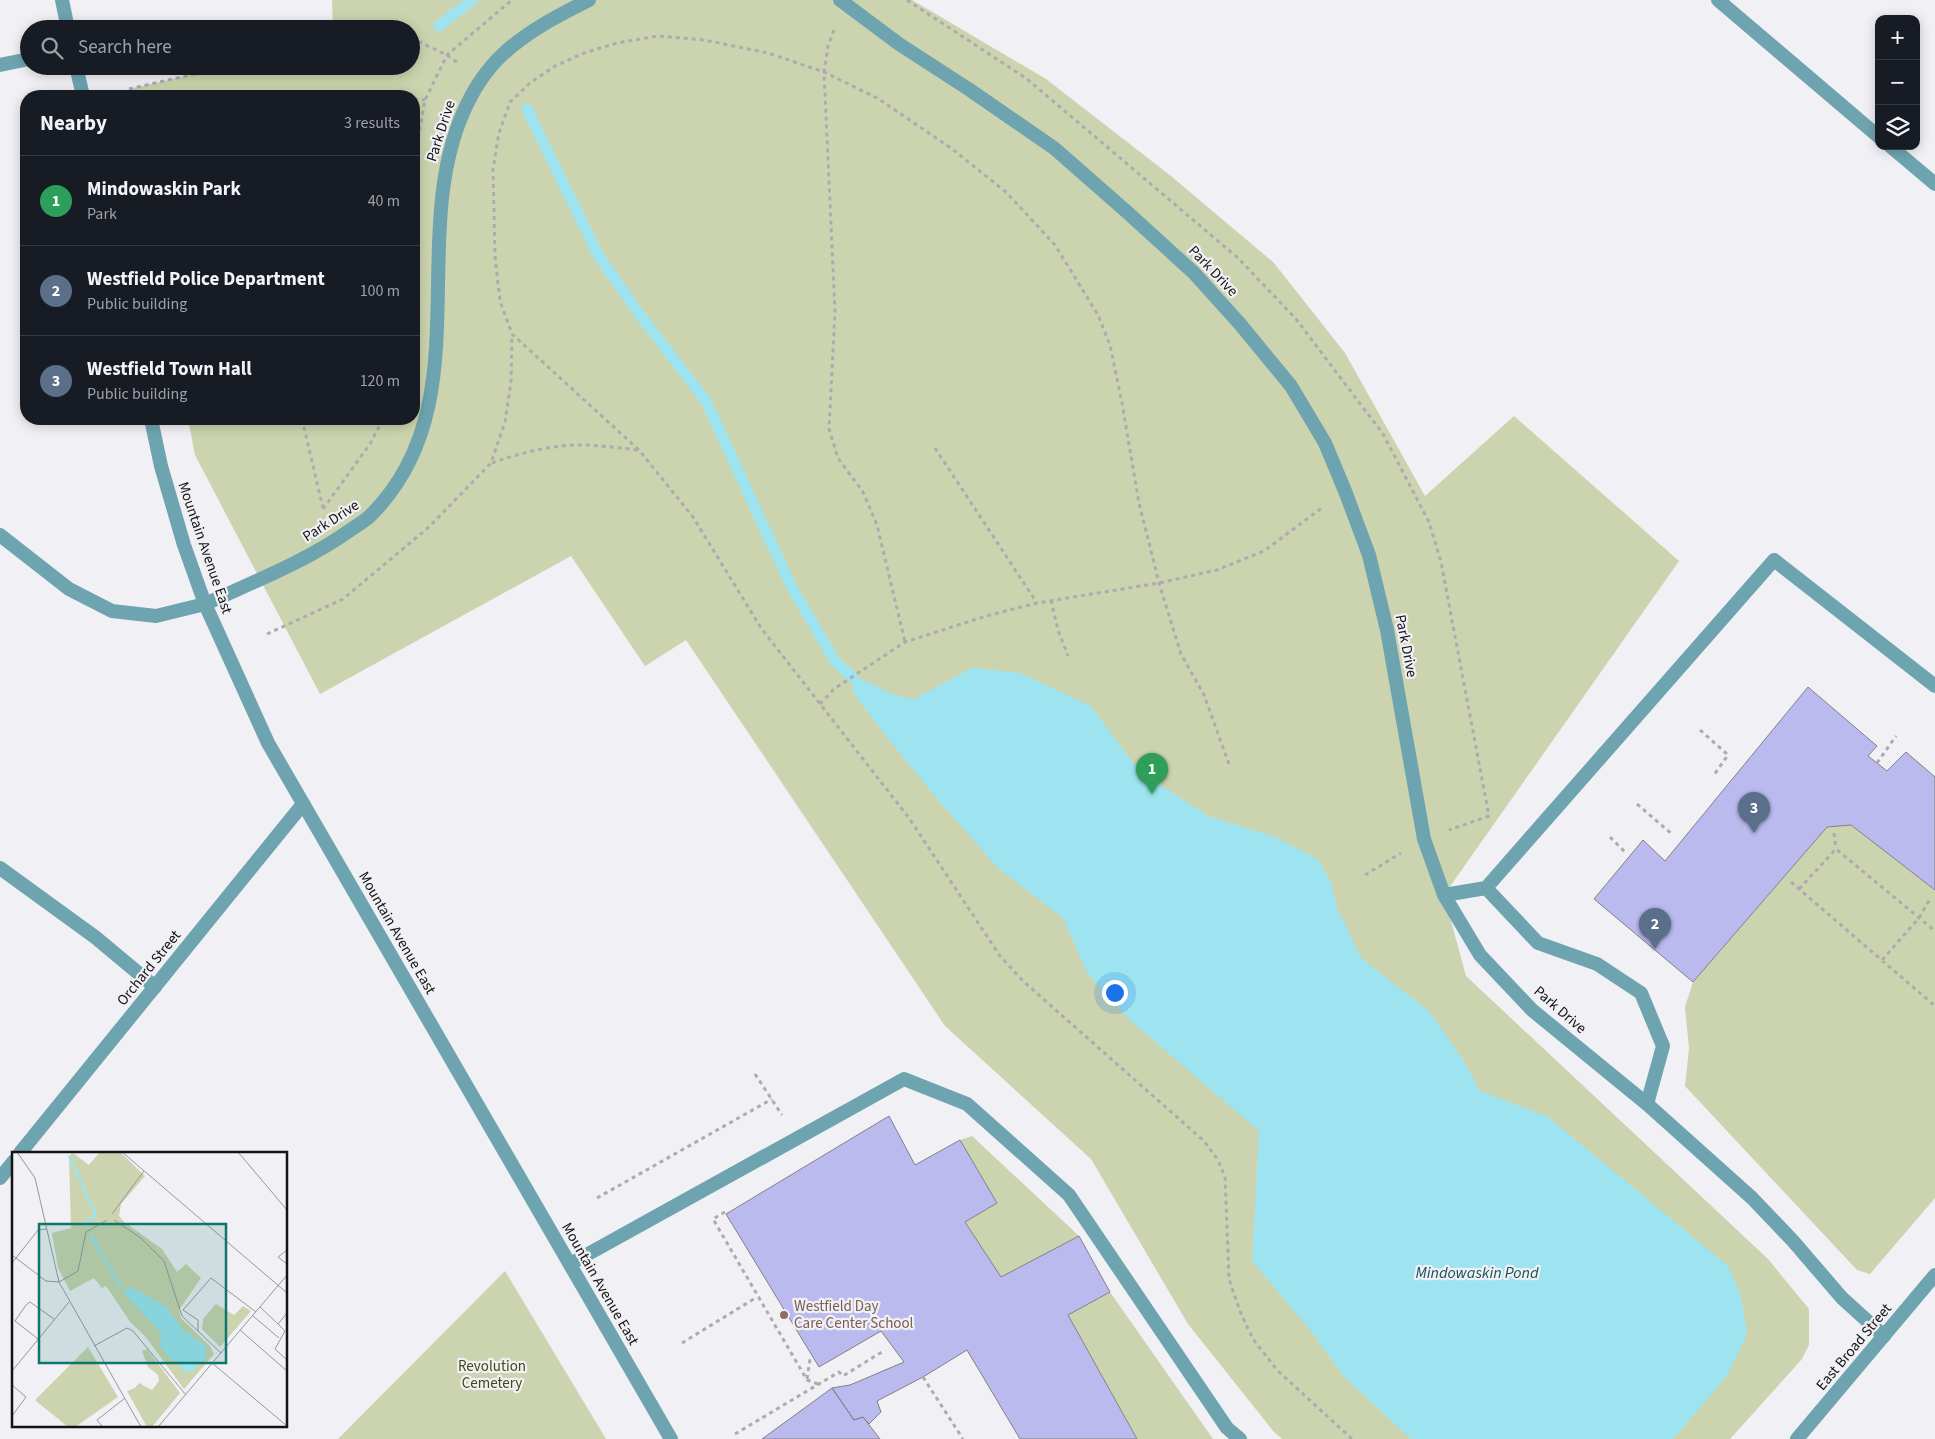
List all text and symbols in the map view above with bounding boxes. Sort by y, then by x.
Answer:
map controls [1875,15,1920,150]
button: + [1875,15,1920,60]
search box [20,20,420,75]
icon: search [38,34,66,62]
text: Search here [78,34,172,61]
button: − [1875,60,1920,105]
street label: Park Drive [421,98,461,164]
button: layers [1875,105,1920,150]
text: Nearby [40,108,107,138]
text: 3 results [344,112,400,134]
text: Mindowaskin Park [87,176,241,203]
text: 1 [52,190,60,212]
text: 40 m [368,190,400,212]
text: Park [87,203,117,225]
street label: Park Drive [1183,241,1243,301]
text: Westfield Police Department [87,266,325,293]
text: 2 [52,280,60,302]
text: 100 m [360,280,400,302]
text: Public building [87,293,187,315]
text: Westfield Town Hall [87,356,252,383]
text: 3 [52,370,60,392]
text: 120 m [360,370,400,392]
text: Public building [87,383,187,405]
street label: Mountain Avenue East [173,479,237,617]
street label: Park Drive [299,495,363,547]
street label: Park Drive [1390,613,1422,679]
pin: 1 [1136,753,1168,794]
pin: 3 [1738,792,1770,833]
street label: Mountain Avenue East [353,868,441,998]
pin: 2 [1639,908,1671,949]
street label: Orchard Street [112,926,186,1010]
your location [1102,980,1128,1006]
street label: Park Drive [1529,981,1591,1039]
inset map [12,1152,288,1426]
street label: Mountain Avenue East [556,1219,644,1349]
water label: Mindowaskin Pond [1415,1262,1539,1284]
place label: Westfield Day Care Center School [794,1296,914,1334]
street label: East Broad Street [1811,1299,1897,1395]
marker: Westfield Day Care Center School [778,1309,790,1321]
park label: Revolution Cemetery [458,1356,526,1394]

